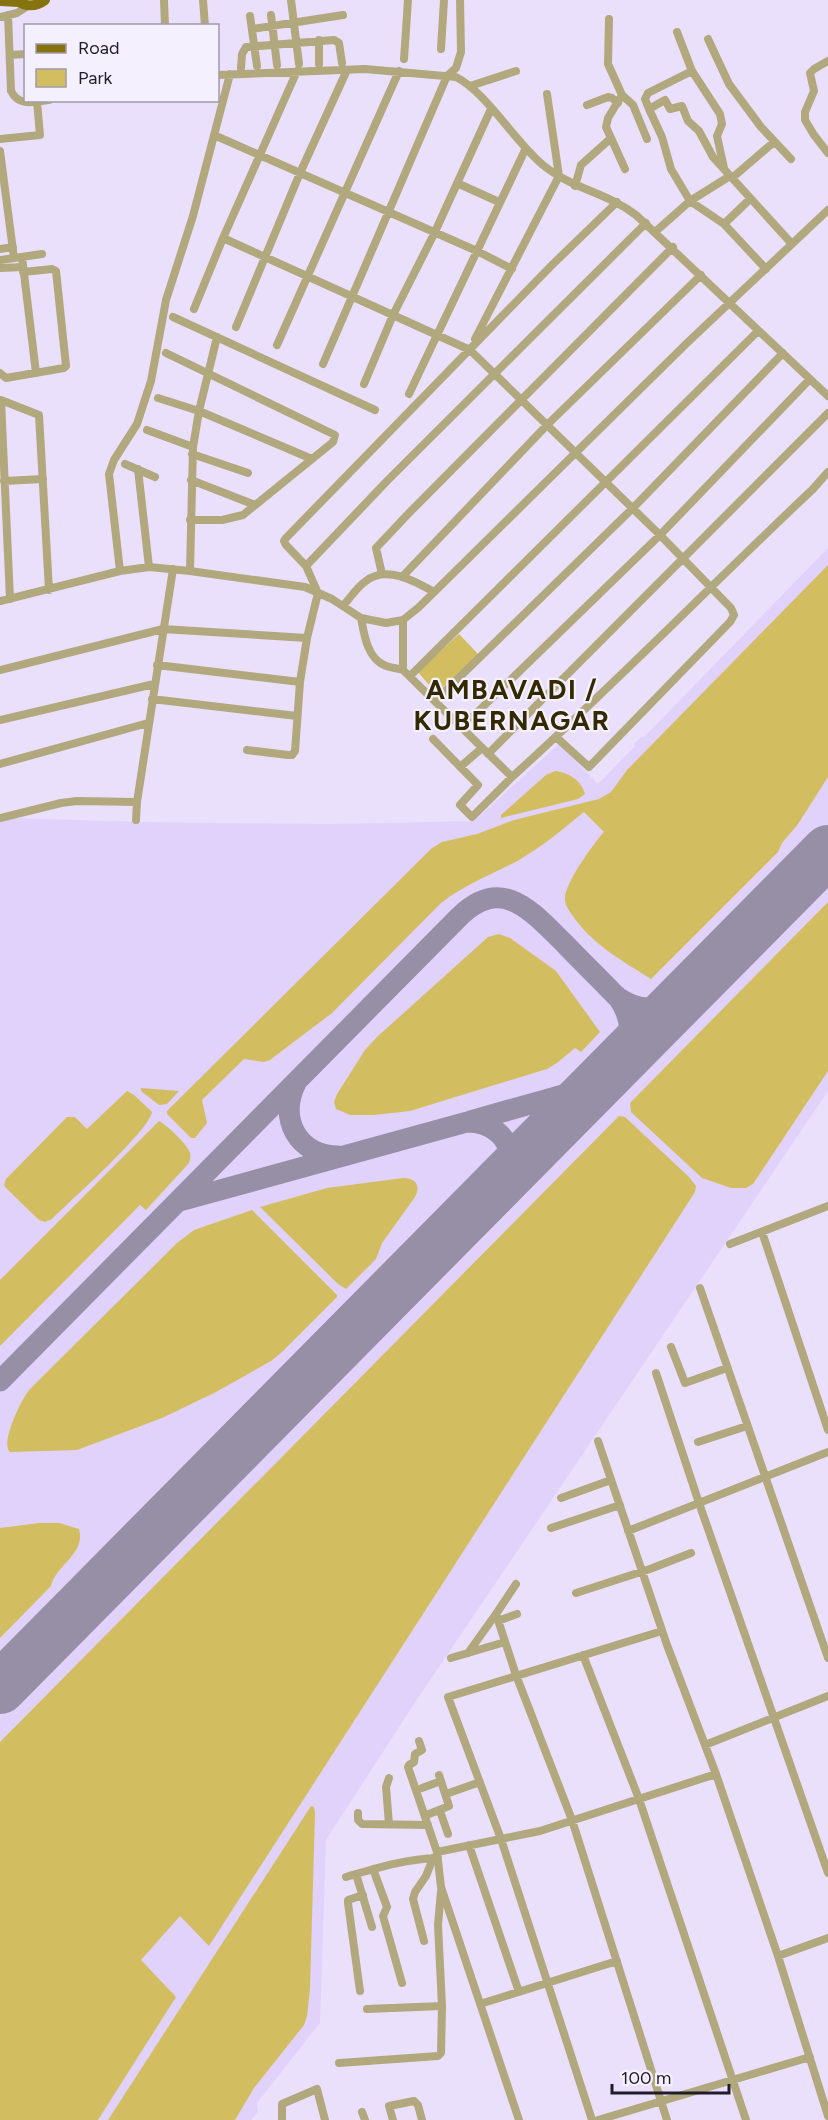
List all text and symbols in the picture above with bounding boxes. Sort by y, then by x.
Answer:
legend [24,24,219,102]
text: Road [78,37,119,59]
text: Park [78,67,113,89]
district label: AMBAVADI / KUBERNAGAR [413,673,611,737]
scale bar [612,2057,729,2095]
text: 100 m [621,2067,671,2089]

